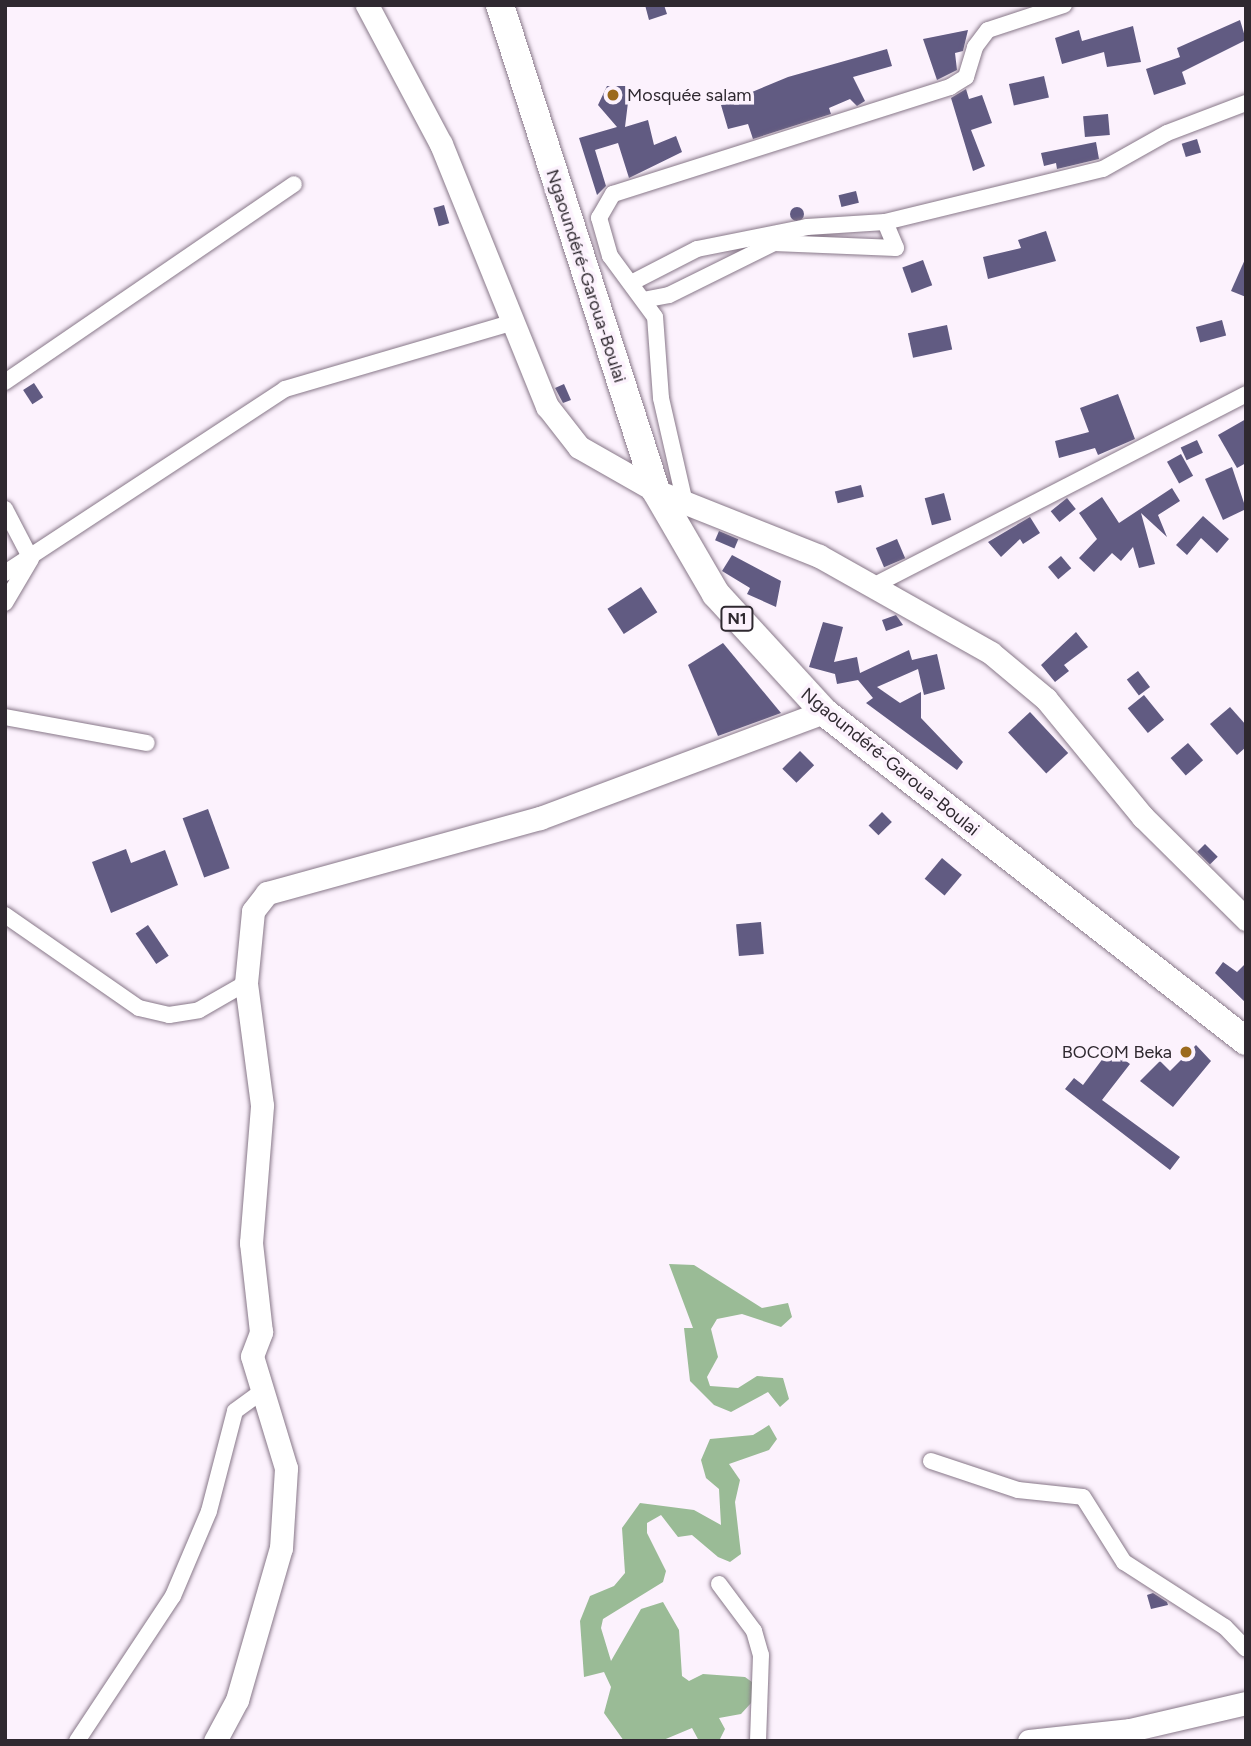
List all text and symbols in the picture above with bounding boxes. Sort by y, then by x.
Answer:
place label: Mosquée salam [627,84,752,106]
marker: Mosquée salam [605,87,621,103]
street label: Ngaoundéré-Garoua-Boulai [541,167,631,385]
road number: N1 [720,606,754,632]
street label: Ngaoundéré-Garoua-Boulai [797,683,983,841]
place label: BOCOM Beka [1062,1041,1172,1063]
marker: BOCOM Beka [1178,1044,1194,1060]

